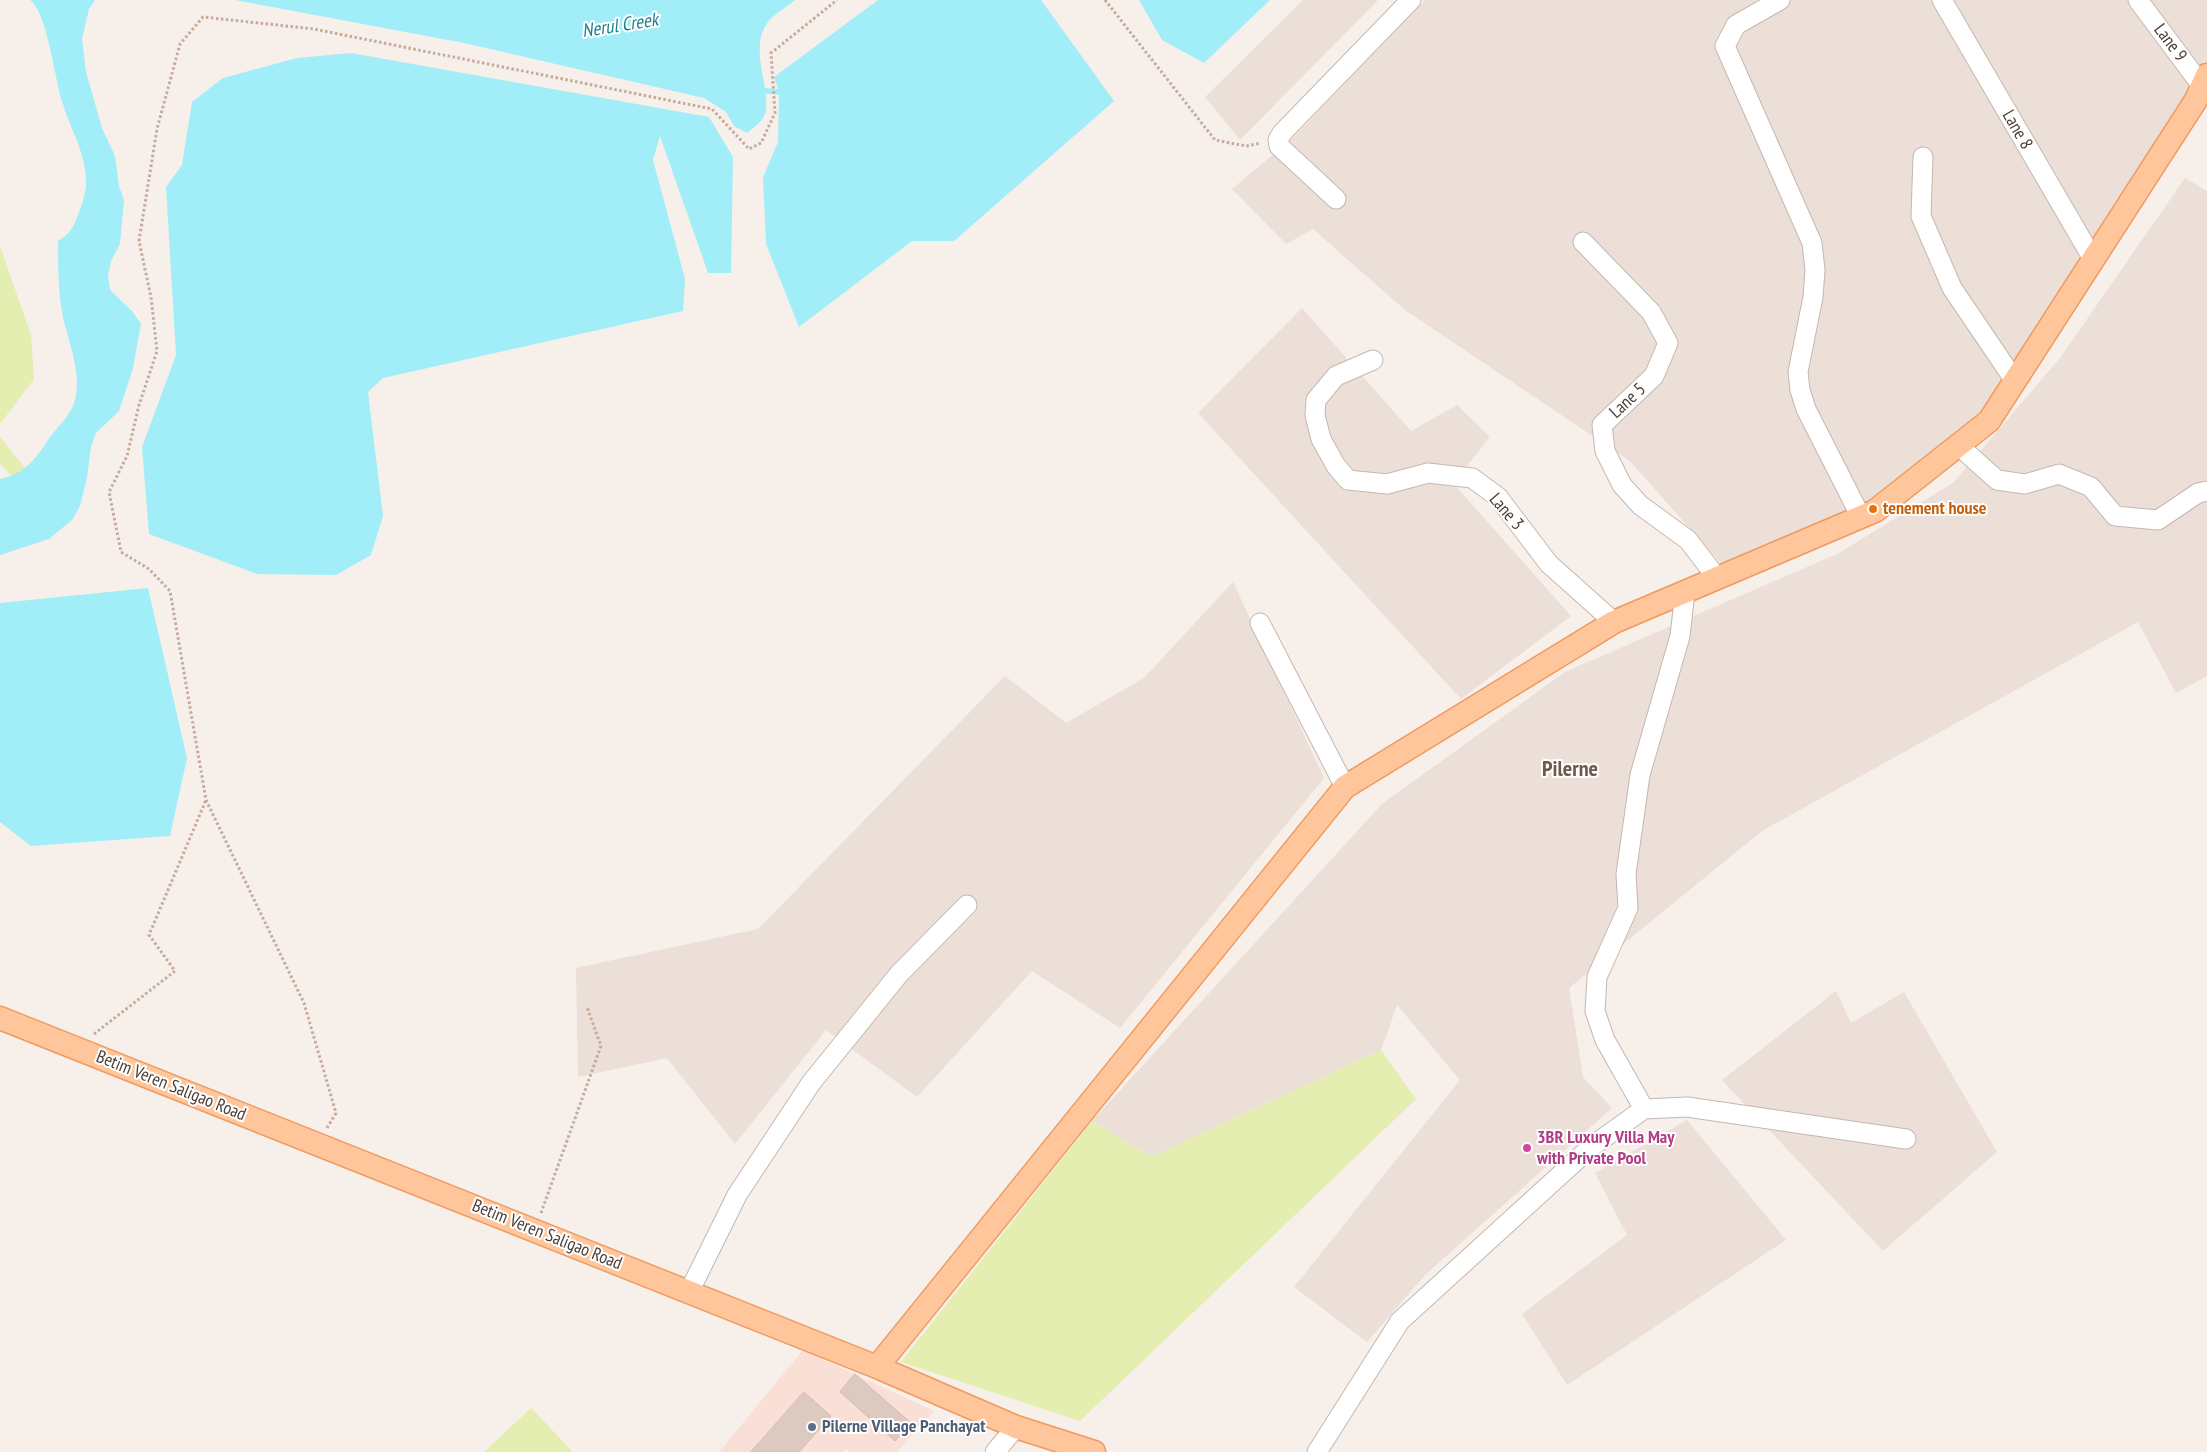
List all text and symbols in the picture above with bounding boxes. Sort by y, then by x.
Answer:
water label: Nerul Creek [580,9,660,43]
street label: Lane 9 [2149,20,2191,66]
street label: Lane 8 [1997,107,2037,153]
street label: Lane 5 [1605,379,1651,423]
street label: Lane 3 [1484,489,1528,535]
place label: tenement house [1883,498,1986,520]
marker: tenement house [1867,503,1879,515]
district label: Pilerne [1542,757,1598,783]
street label: Betim Veren Saligao Road [93,1046,249,1126]
place label: 3BR Luxury Villa May with Private Pool [1537,1127,1674,1170]
marker: 3BR Luxury Villa May with Private Pool [1521,1142,1533,1154]
street label: Betim Veren Saligao Road [469,1195,625,1275]
place label: Pilerne Village Panchayat [822,1416,985,1438]
marker: Pilerne Village Panchayat [806,1421,818,1433]

